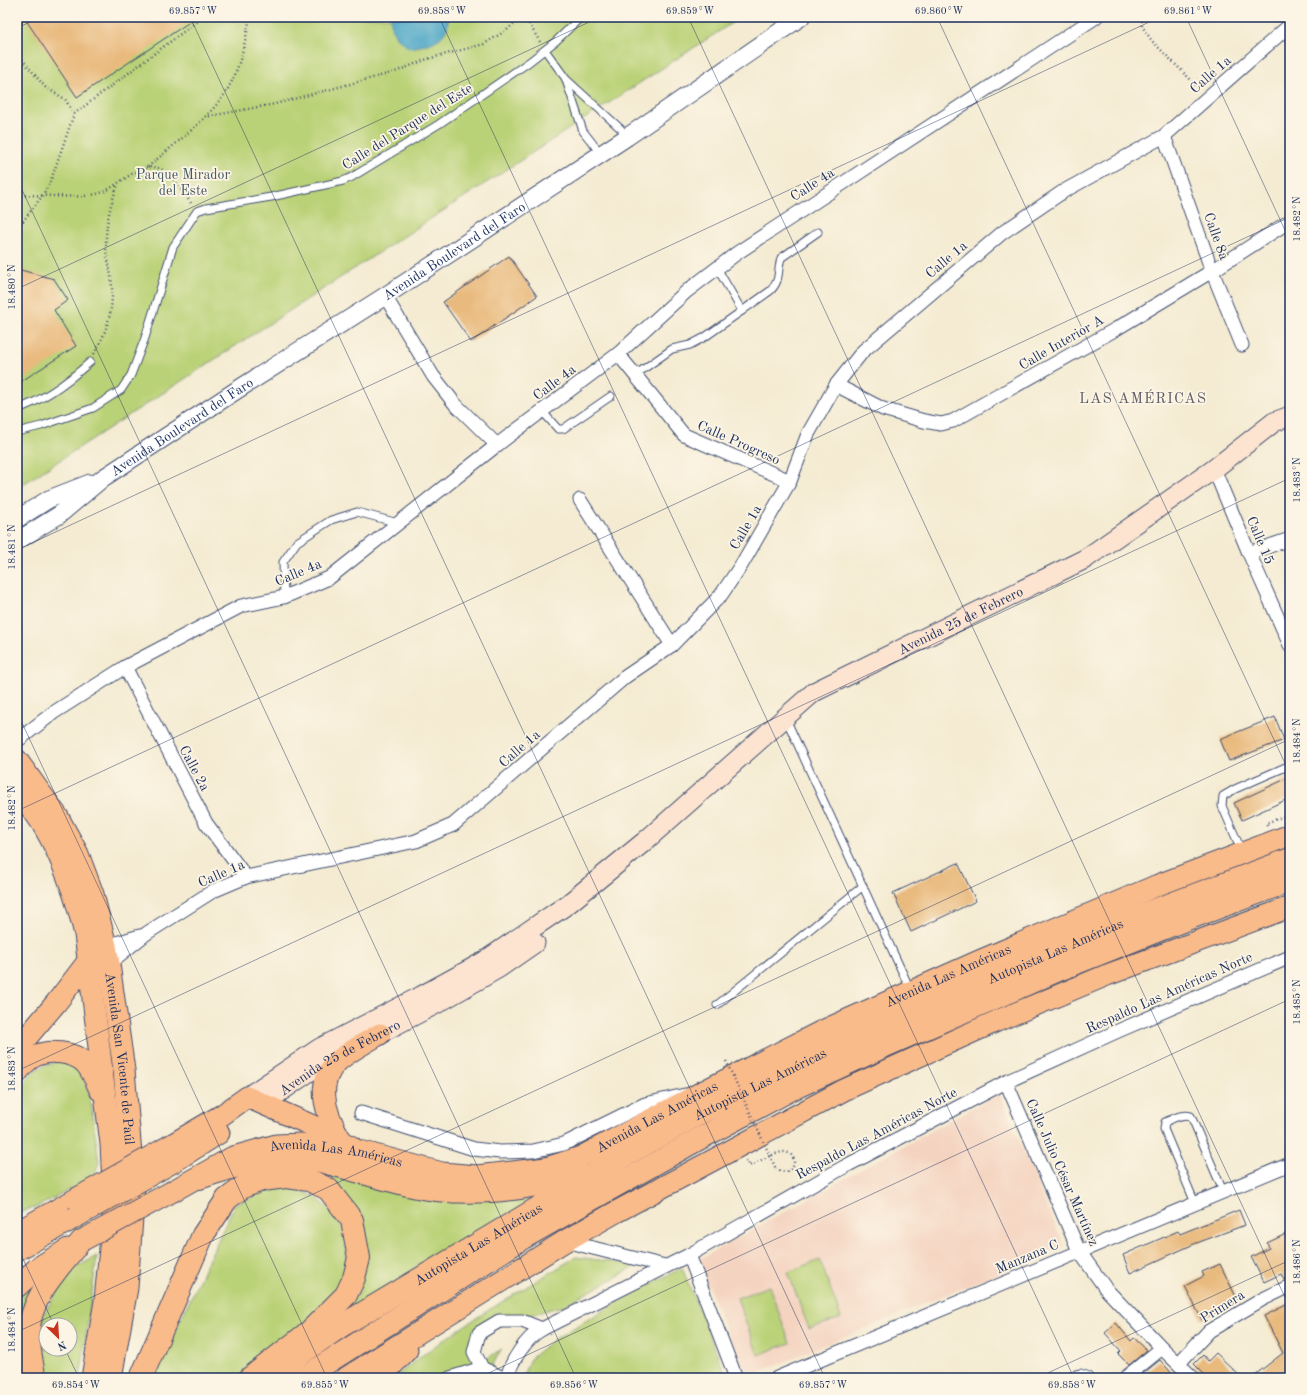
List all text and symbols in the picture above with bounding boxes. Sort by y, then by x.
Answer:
text: 69.857°W [169,6,217,16]
text: 69.858°W [418,6,466,16]
text: 69.859°W [666,6,714,16]
text: 69.860°W [915,6,963,16]
text: 69.861°W [1164,6,1212,16]
street label: Calle 1a [1187,53,1234,96]
street label: Calle del Parque del Este [340,81,475,173]
street label: Calle 4a [788,166,837,204]
park label: Parque Mirador del Este [136,168,231,198]
text: 18.482°N [1292,196,1302,242]
street label: Avenida Boulevard del Faro [381,200,528,303]
street label: Calle 8a [1201,211,1231,262]
street label: Calle 1a [923,239,970,281]
text: 18.480°N [7,264,17,310]
street label: Calle Interior A [1017,313,1107,373]
street label: Calle 4a [531,362,579,403]
street label: Avenida Boulevard del Faro [108,376,256,479]
district label: LAS AMÉRICAS [1079,389,1207,407]
street label: Calle Progreso [695,418,782,467]
text: 18.483°N [1292,457,1302,503]
street label: Calle 1a [727,503,764,552]
street label: Calle 15 [1244,514,1276,566]
text: 18.481°N [7,524,17,570]
street label: Calle 4a [273,557,324,589]
street label: Avenida 25 de Febrero [896,584,1026,658]
text: 18.484°N [1292,718,1302,764]
street label: Calle 1a [496,727,543,770]
street label: Calle 2a [176,743,212,794]
text: 18.482°N [7,785,17,831]
street label: Calle 1a [196,857,247,890]
street label: Autopista Las Américas [986,917,1125,987]
street label: Avenida Las Américas [883,942,1013,1010]
street label: Respaldo Las Américas Norte [1084,950,1255,1036]
street label: Avenida San Vicente de Paúl [102,971,136,1146]
text: 18.485°N [1292,979,1302,1025]
street label: Avenida 25 de Febrero [277,1018,403,1098]
text: 18.483°N [7,1046,17,1092]
street label: Autopista Las Américas [692,1046,829,1123]
street label: Avenida Las Américas [594,1079,720,1156]
street label: Respaldo Las Américas Norte [793,1085,959,1182]
street label: Calle Julio César Martínez [1023,1097,1101,1248]
street label: Avenida Las Américas [267,1138,404,1170]
street label: Autopista Las Américas [412,1201,545,1288]
street label: Manzana C [994,1237,1061,1276]
text: 18.486°N [1292,1239,1302,1285]
street label: Primera [1198,1288,1247,1326]
text: 18.484°N [7,1307,17,1353]
north arrow [38,1317,78,1357]
text: N [55,1338,68,1352]
text: 69.854°W [52,1380,100,1390]
text: 69.855°W [301,1380,349,1390]
text: 69.856°W [550,1380,598,1390]
text: 69.857°W [799,1380,847,1390]
text: 69.858°W [1048,1380,1096,1390]

